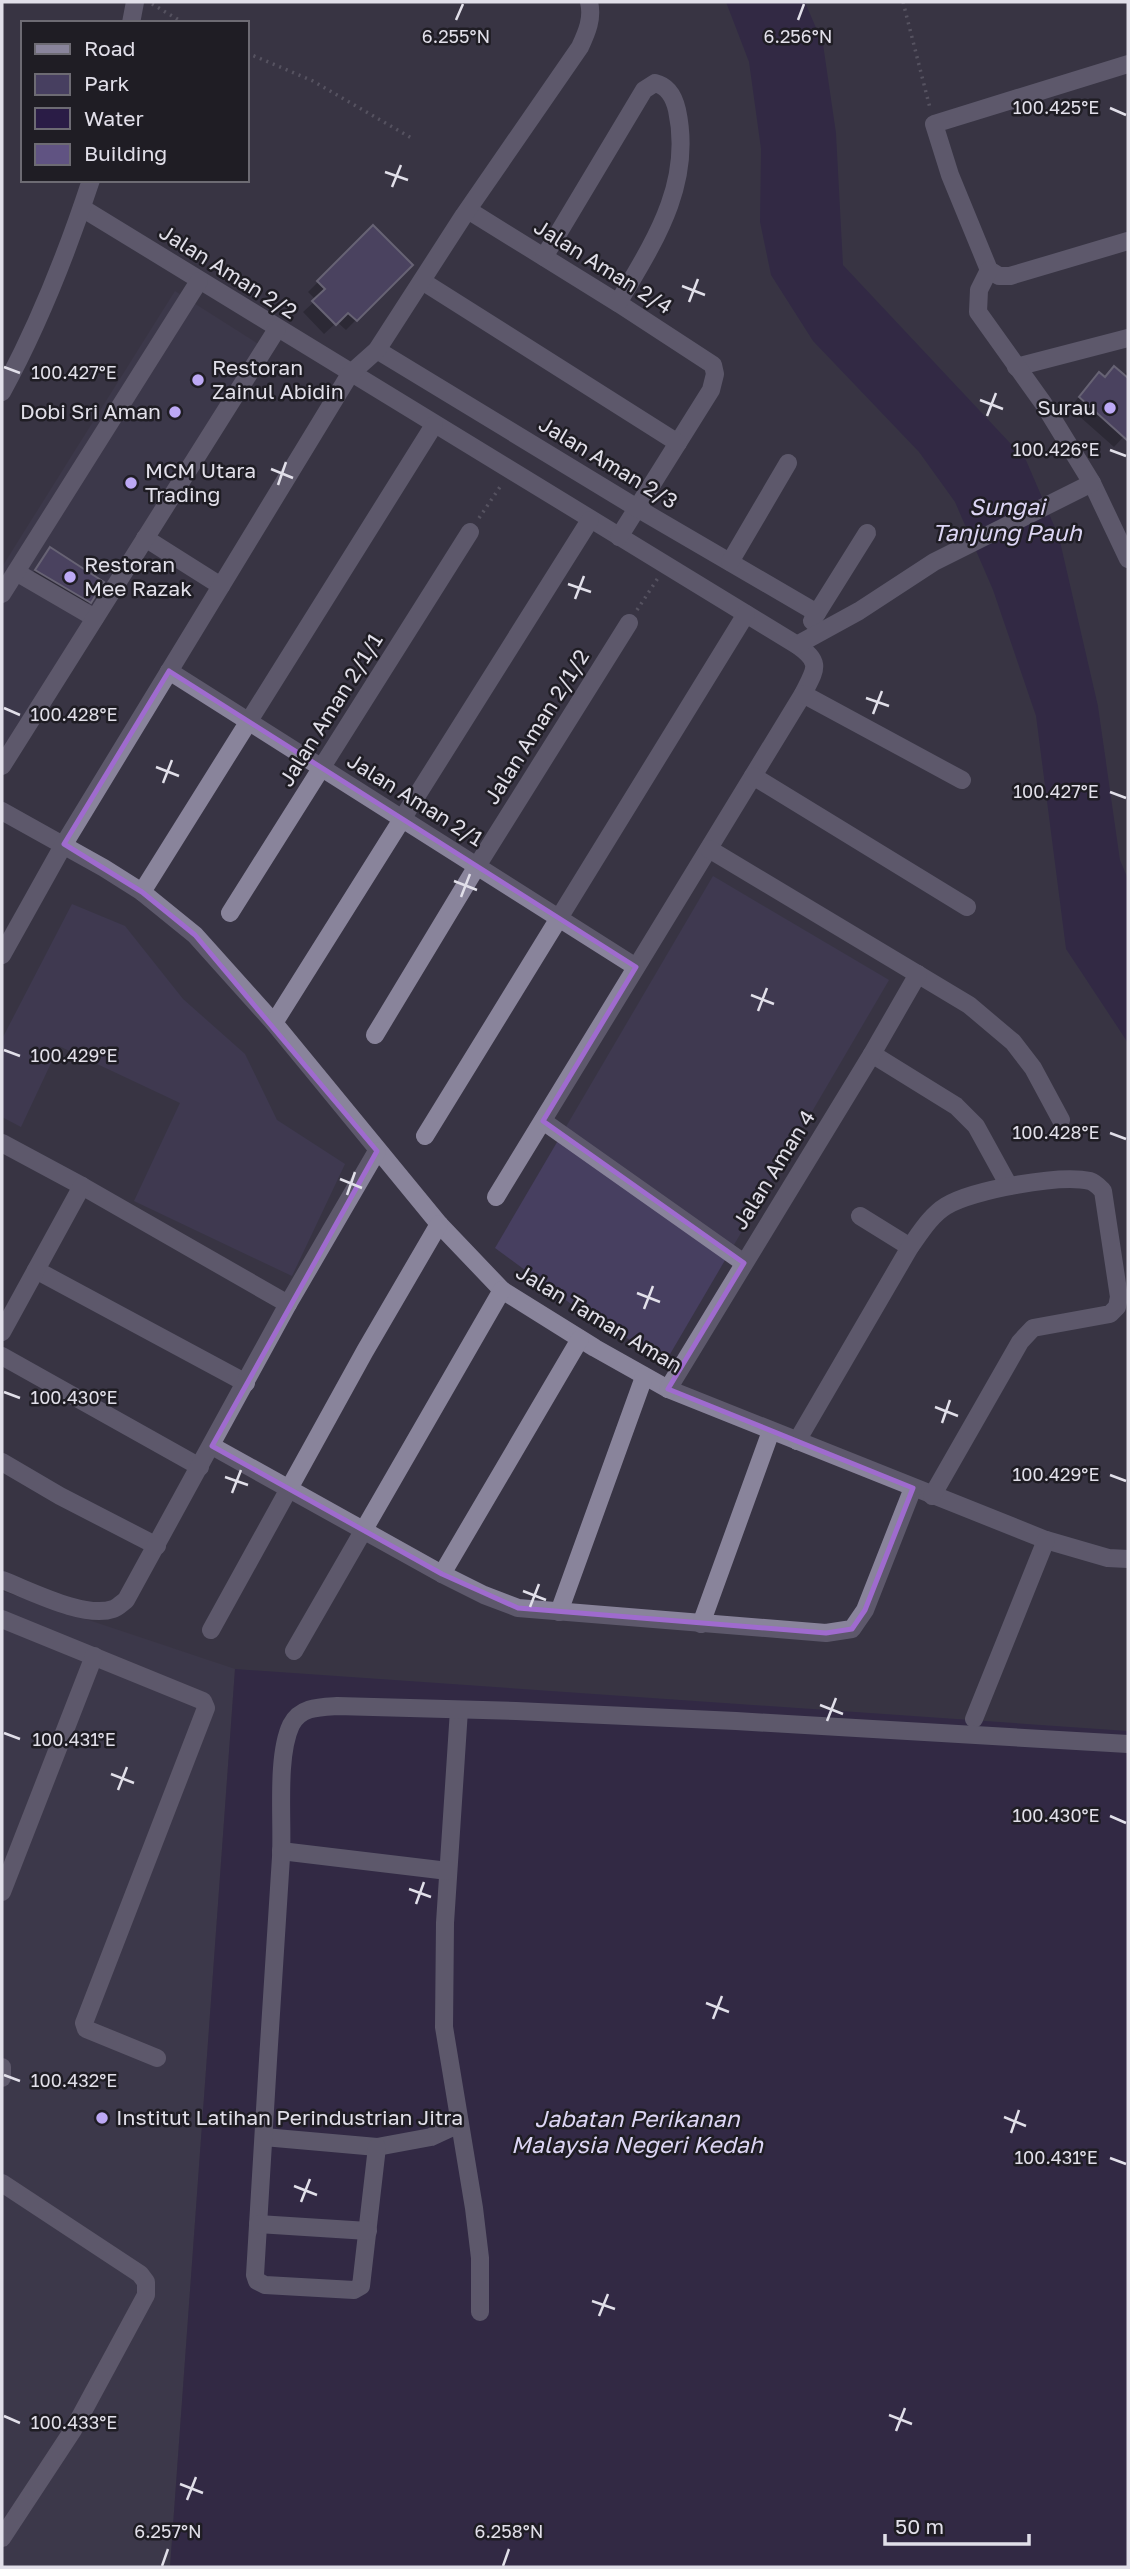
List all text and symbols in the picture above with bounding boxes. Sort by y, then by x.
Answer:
legend [21,21,248,182]
text: 6.255°N [422,25,490,47]
text: 6.256°N [764,25,832,47]
text: Road [84,35,135,61]
text: Park [84,70,130,96]
text: 100.425°E [1013,96,1099,118]
text: Water [84,105,144,131]
text: Building [84,140,167,166]
street label: Jalan Aman 2/4 [530,213,677,319]
street label: Jalan Aman 2/2 [155,218,302,324]
place label: Restoran Zainul Abidin [212,354,344,404]
text: 100.427°E [31,361,117,383]
marker: Restoran Zainul Abidin [190,372,206,388]
place label: Surau [1037,394,1096,420]
place label: Dobi Sri Aman [20,398,161,424]
marker: Surau [1102,400,1118,416]
marker: Dobi Sri Aman [167,404,183,420]
street label: Jalan Aman 2/3 [534,410,683,514]
text: 100.426°E [1013,438,1099,460]
place label: MCM Utara Trading [145,457,256,507]
marker: MCM Utara Trading [123,475,139,491]
water label: Sungai Tanjung Pauh [932,492,1083,546]
place label: Restoran Mee Razak [84,551,192,601]
marker: Restoran Mee Razak [62,569,78,585]
street label: Jalan Aman 2/1/1 [273,628,388,791]
street label: Jalan Aman 2/1/2 [478,644,594,809]
text: 100.428°E [31,703,117,725]
street label: Jalan Aman 2/1 [343,747,488,851]
text: 100.427°E [1013,780,1099,802]
text: 100.429°E [31,1044,117,1066]
street label: Jalan Aman 4 [726,1105,820,1234]
text: 100.428°E [1013,1121,1099,1143]
street label: Jalan Taman Aman [512,1258,687,1378]
text: 100.430°E [30,1386,118,1408]
text: 100.429°E [1013,1463,1099,1485]
text: 100.431°E [32,1728,116,1750]
text: 100.430°E [1012,1804,1100,1826]
text: 100.432°E [31,2069,117,2091]
place label: Institut Latihan Perindustrian Jitra [116,2104,463,2130]
water label: Jabatan Perikanan Malaysia Negeri Kedah [511,2104,764,2158]
marker: Institut Latihan Perindustrian Jitra [94,2110,110,2126]
text: 100.431°E [1014,2146,1098,2168]
text: 100.433°E [31,2411,117,2433]
scale bar [885,2502,1028,2546]
text: 50 m [895,2513,944,2539]
text: 6.257°N [134,2520,202,2542]
text: 6.258°N [475,2520,543,2542]

